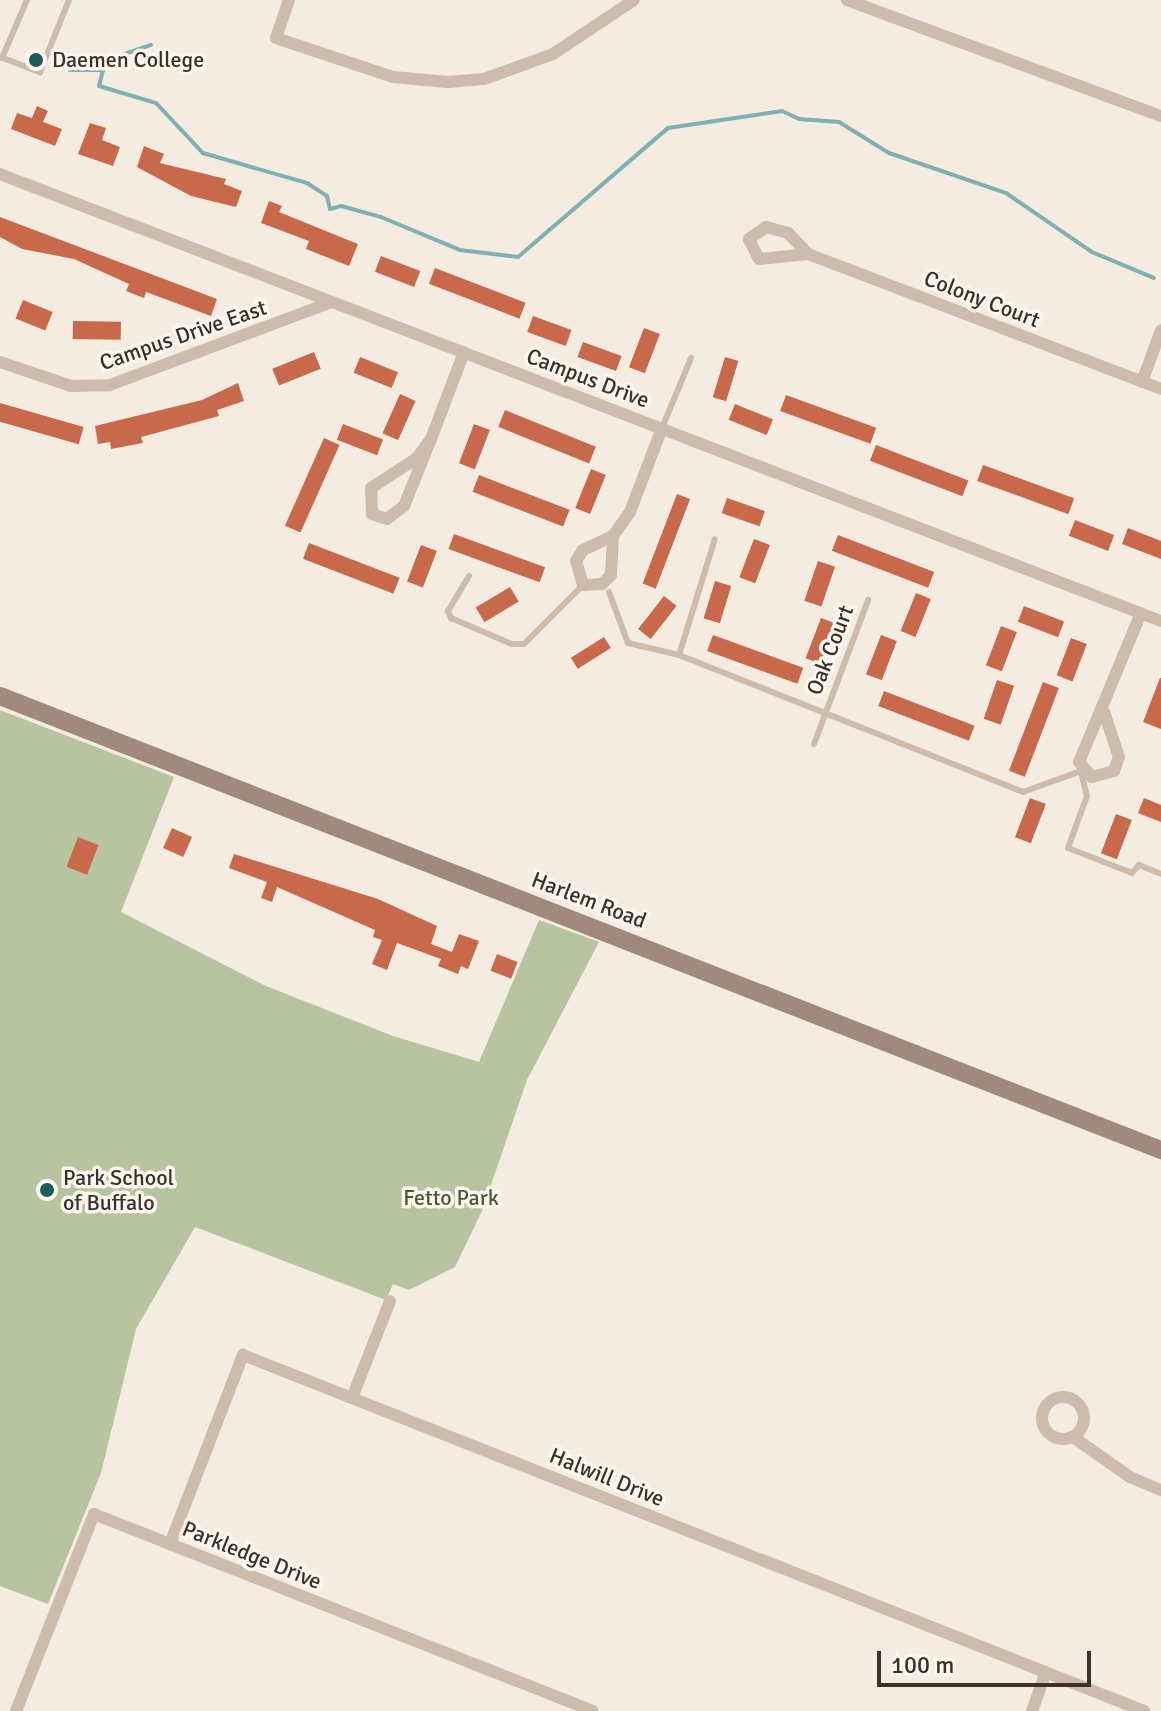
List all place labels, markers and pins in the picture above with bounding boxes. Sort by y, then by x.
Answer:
place label: Daemen College [52,47,204,73]
marker: Daemen College [27,51,45,69]
place label: Park School of Buffalo [63,1164,174,1216]
marker: Park School of Buffalo [38,1181,56,1199]

